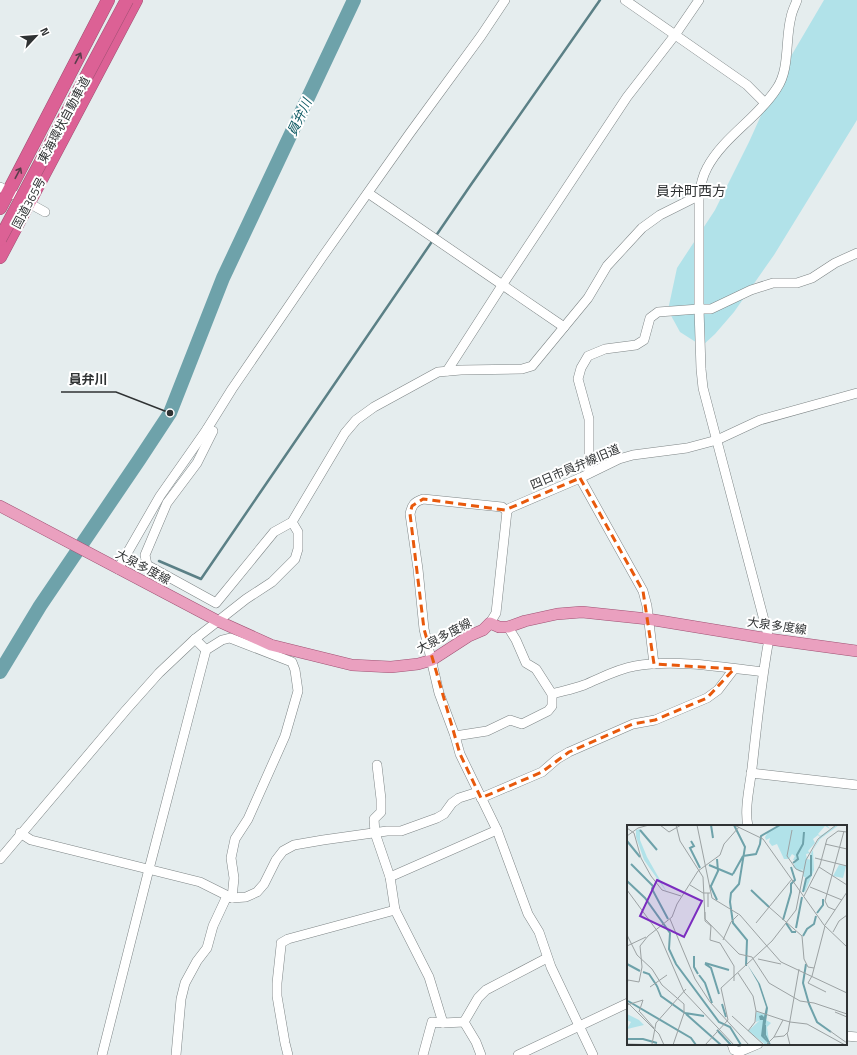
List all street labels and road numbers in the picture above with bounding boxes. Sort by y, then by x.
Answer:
street label: 東海環状自動車道 [33,73,94,167]
street label: 国道365号 [7,174,50,232]
street label: 四日市員弁線旧道 [527,439,623,494]
street label: 大泉多度線 [112,544,174,589]
street label: 大泉多度線 [746,612,808,639]
street label: 大泉多度線 [413,613,475,658]

